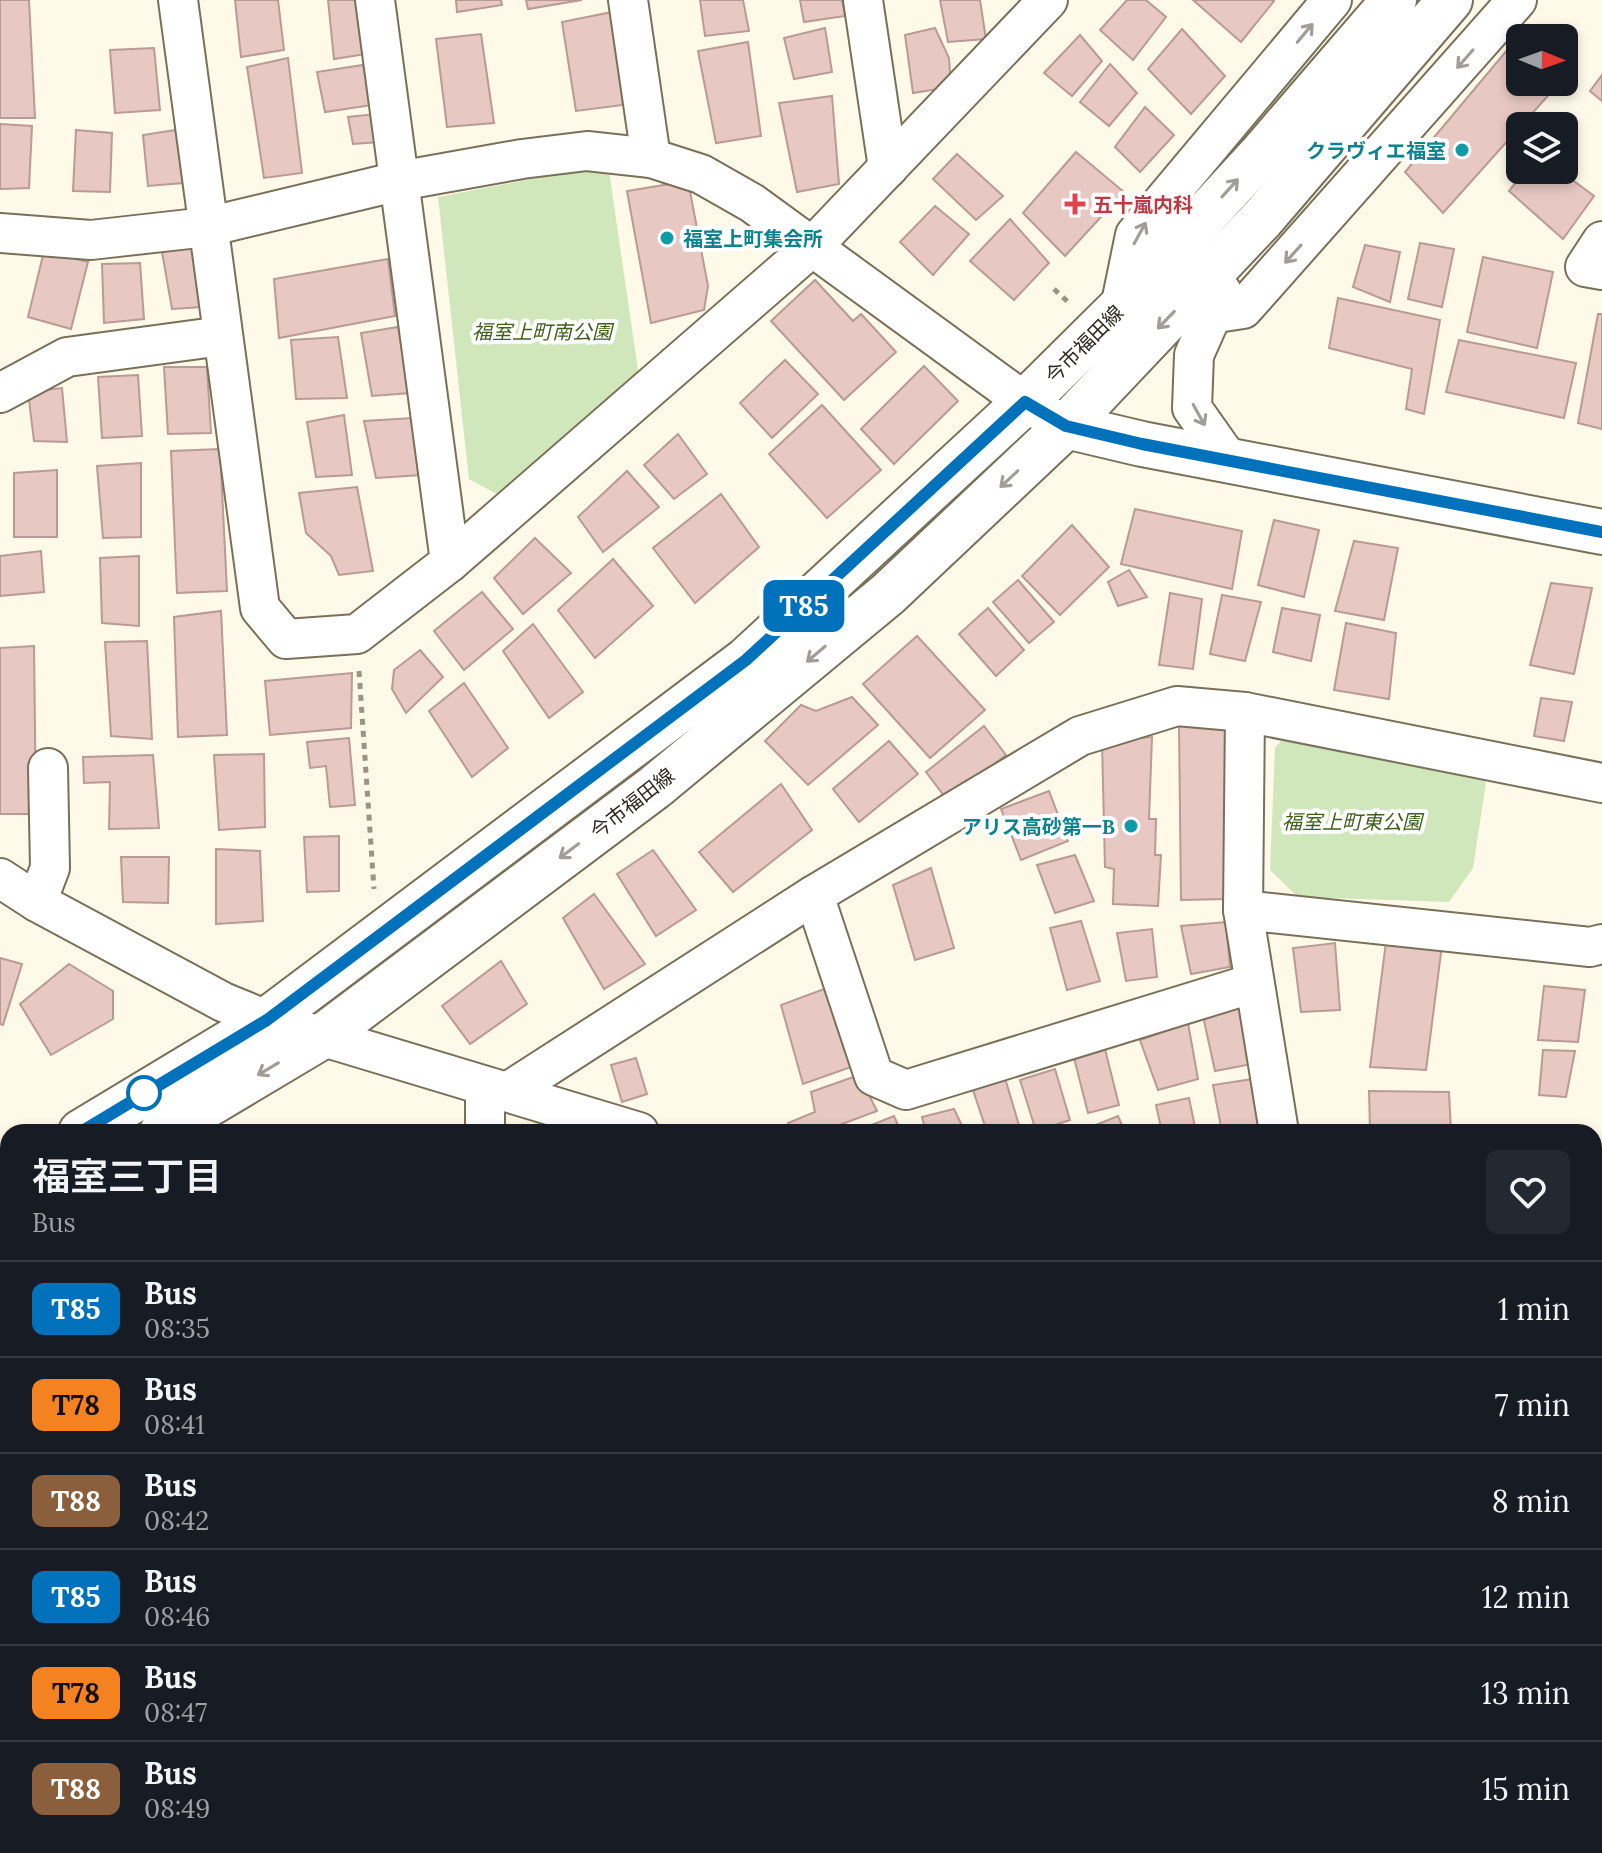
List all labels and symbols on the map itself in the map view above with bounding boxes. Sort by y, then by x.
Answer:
one-way arrow [1296,23,1314,44]
north arrow [1506,24,1578,96]
one-way arrow [1456,48,1474,68]
place label: クラヴィエ福室 [1306,138,1446,163]
marker: クラヴィエ福室 [1453,141,1471,159]
one-way arrow [1220,178,1239,198]
place label: 五十嵐内科 [1093,192,1193,217]
marker: 五十嵐内科 [1064,193,1086,215]
one-way arrow [1132,222,1148,245]
place label: 福室上町集会所 [683,226,823,251]
marker: 福室上町集会所 [658,229,676,247]
one-way arrow [1285,243,1303,263]
street label: 今市福田線 [1040,300,1128,388]
one-way arrow [1157,310,1176,330]
park label: 福室上町南公園 [472,319,615,344]
one-way arrow [1191,403,1207,426]
one-way arrow [999,470,1019,489]
line badge: T85 [758,580,850,632]
one-way arrow [806,645,827,663]
street label: 今市福田線 [585,762,679,844]
park label: 福室上町東公園 [1282,809,1425,834]
place label: アリス高砂第一B [962,814,1115,839]
marker: アリス高砂第一B [1122,817,1140,835]
one-way arrow [559,842,580,859]
one-way arrow [257,1061,280,1077]
unlabelled marker [127,1076,161,1110]

